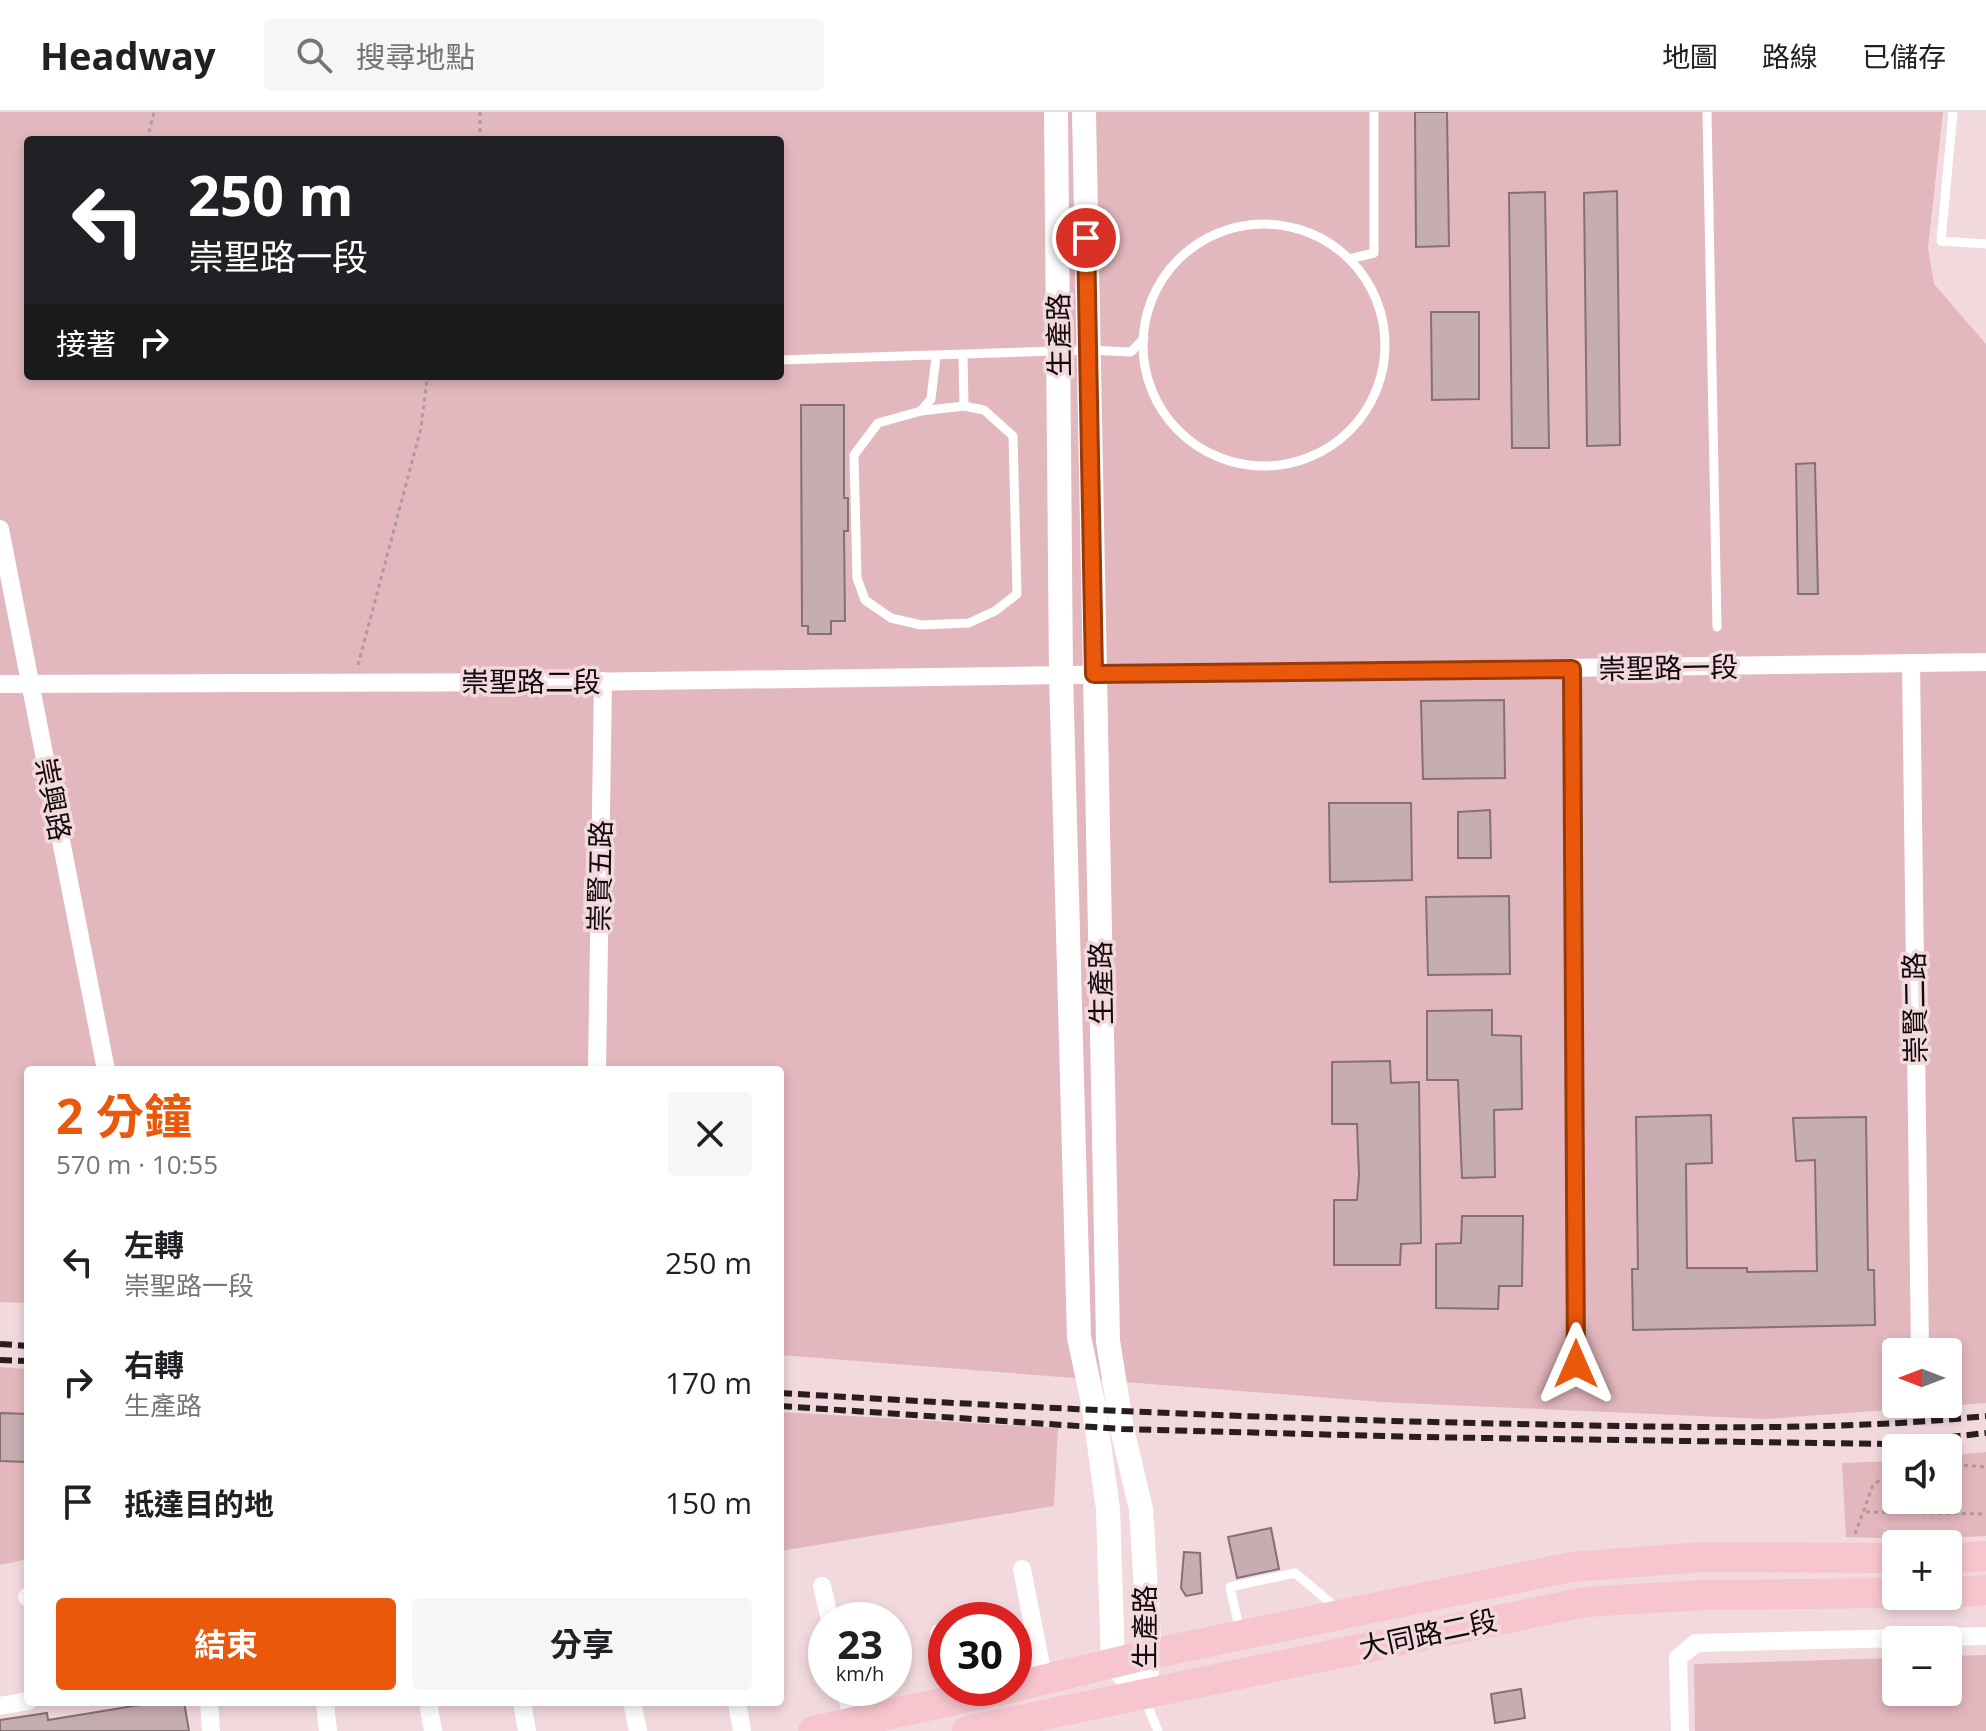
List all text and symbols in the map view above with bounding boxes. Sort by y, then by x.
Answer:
search box [264,19,824,91]
text: Headway [40,29,216,81]
icon: search [292,33,336,77]
text: 搜尋地點 [356,36,476,77]
text: 地圖 [1662,37,1718,75]
text: 路線 [1762,37,1818,75]
text: 已儲存 [1862,37,1946,75]
text: 250 m [188,156,354,232]
icon: left [56,168,160,272]
pin [1052,204,1120,272]
icon: arrive [1064,216,1108,260]
text: 崇聖路一段 [188,232,368,281]
street label: 生產路 [1038,293,1078,377]
icon: right [132,320,176,364]
text: 接著 [56,323,116,364]
street label: 崇聖路一段 [1598,647,1738,687]
street label: 崇聖路二段 [461,662,601,700]
street label: 崇興路 [27,754,81,844]
street label: 崇賢五路 [579,820,619,932]
street label: 生產路 [1080,941,1120,1025]
street label: 崇賢二路 [1894,952,1934,1064]
text: 2 分鐘 [56,1083,192,1148]
button: close [668,1092,752,1176]
text: 570 m · 10:55 [56,1146,218,1182]
text: 左轉 [124,1224,184,1265]
icon: left [56,1240,100,1284]
text: 250 m [665,1242,752,1283]
text: 崇聖路一段 [124,1267,254,1303]
position arrow [1534,1322,1618,1406]
north arrow [1882,1338,1962,1418]
map controls [1882,1338,1962,1706]
text: 右轉 [124,1344,184,1385]
icon: right [56,1360,100,1404]
text: 170 m [665,1362,752,1403]
text: 生產路 [124,1387,202,1423]
button: sound [1882,1434,1962,1514]
icon: arrive [56,1480,100,1524]
text: 150 m [665,1482,752,1523]
text: 抵達目的地 [124,1483,274,1524]
button: + [1882,1530,1962,1610]
street label: 生產路 [1125,1585,1163,1669]
button: 結束 [56,1598,396,1690]
button: 分享 [412,1598,752,1690]
street label: 大同路二段 [1355,1600,1500,1666]
speed limit sign: 30 [928,1602,1032,1706]
text: 23 [837,1616,883,1671]
button: − [1882,1626,1962,1706]
text: km/h [836,1660,884,1687]

